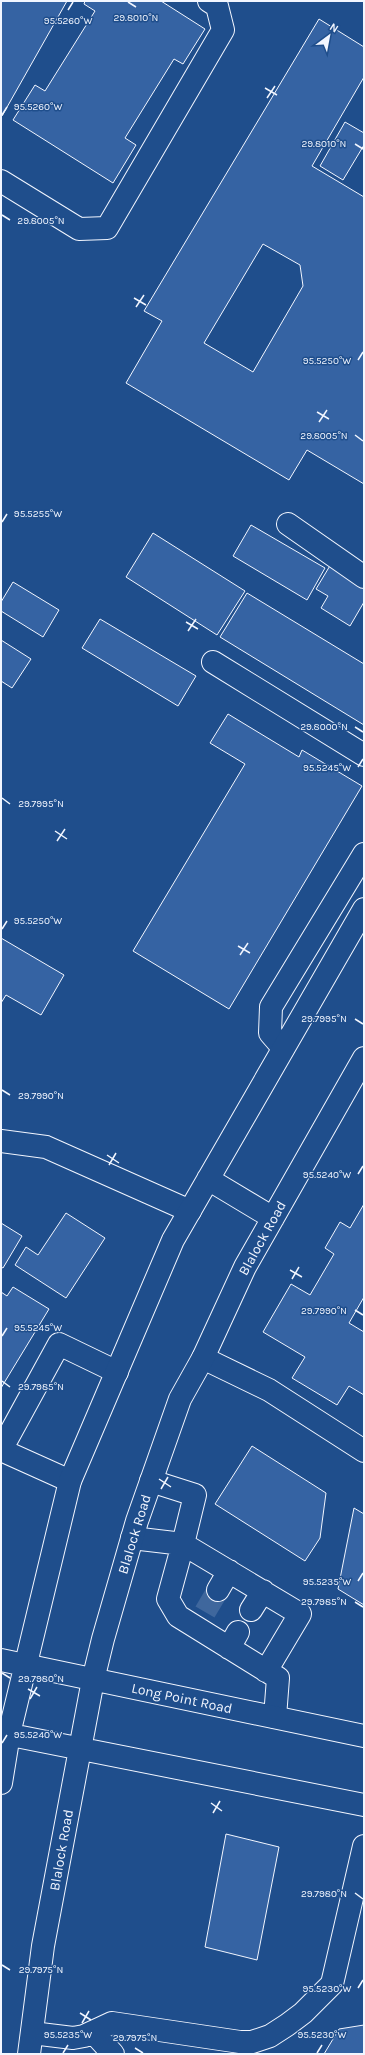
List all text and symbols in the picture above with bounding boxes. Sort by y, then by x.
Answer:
text: 29.8010°N [114,12,158,24]
text: 95.5260°W [44,15,92,27]
north arrow [309,16,349,56]
text: N [327,20,341,36]
text: 95.5260°W [14,101,62,113]
text: 29.8010°N [302,138,346,150]
text: 29.8005°N [17,215,65,227]
text: 95.5250°W [303,355,351,367]
text: 29.8005°N [300,430,348,442]
text: 95.5255°W [14,508,62,520]
text: 29.8000°N [300,721,348,733]
text: 95.5245°W [303,762,351,774]
text: 29.7995°N [18,798,64,810]
text: 95.5250°W [14,915,62,927]
text: 29.7995°N [301,1013,347,1025]
text: 29.7990°N [18,1090,64,1102]
text: 95.5240°W [303,1169,351,1181]
street label: Blalock Road [235,1198,290,1278]
text: 29.7990°N [301,1305,347,1317]
text: 95.5245°W [14,1322,62,1334]
text: 29.7985°N [18,1381,64,1393]
street label: Blalock Road [114,1492,155,1576]
text: 95.5235°W [303,1576,351,1588]
text: 29.7985°N [301,1596,347,1608]
text: 29.7980°N [18,1673,64,1685]
street label: Long Point Road [130,1679,234,1717]
text: 95.5240°W [14,1729,62,1741]
street label: Blalock Road [46,1808,77,1892]
text: 29.7980°N [301,1888,347,1900]
text: 29.7975°N [19,1964,63,1976]
text: 95.5230°W [303,1983,351,1995]
text: 95.5235°W [44,2029,92,2041]
text: 95.5230°W [298,2029,346,2041]
text: 29.7975°N [113,2032,157,2044]

